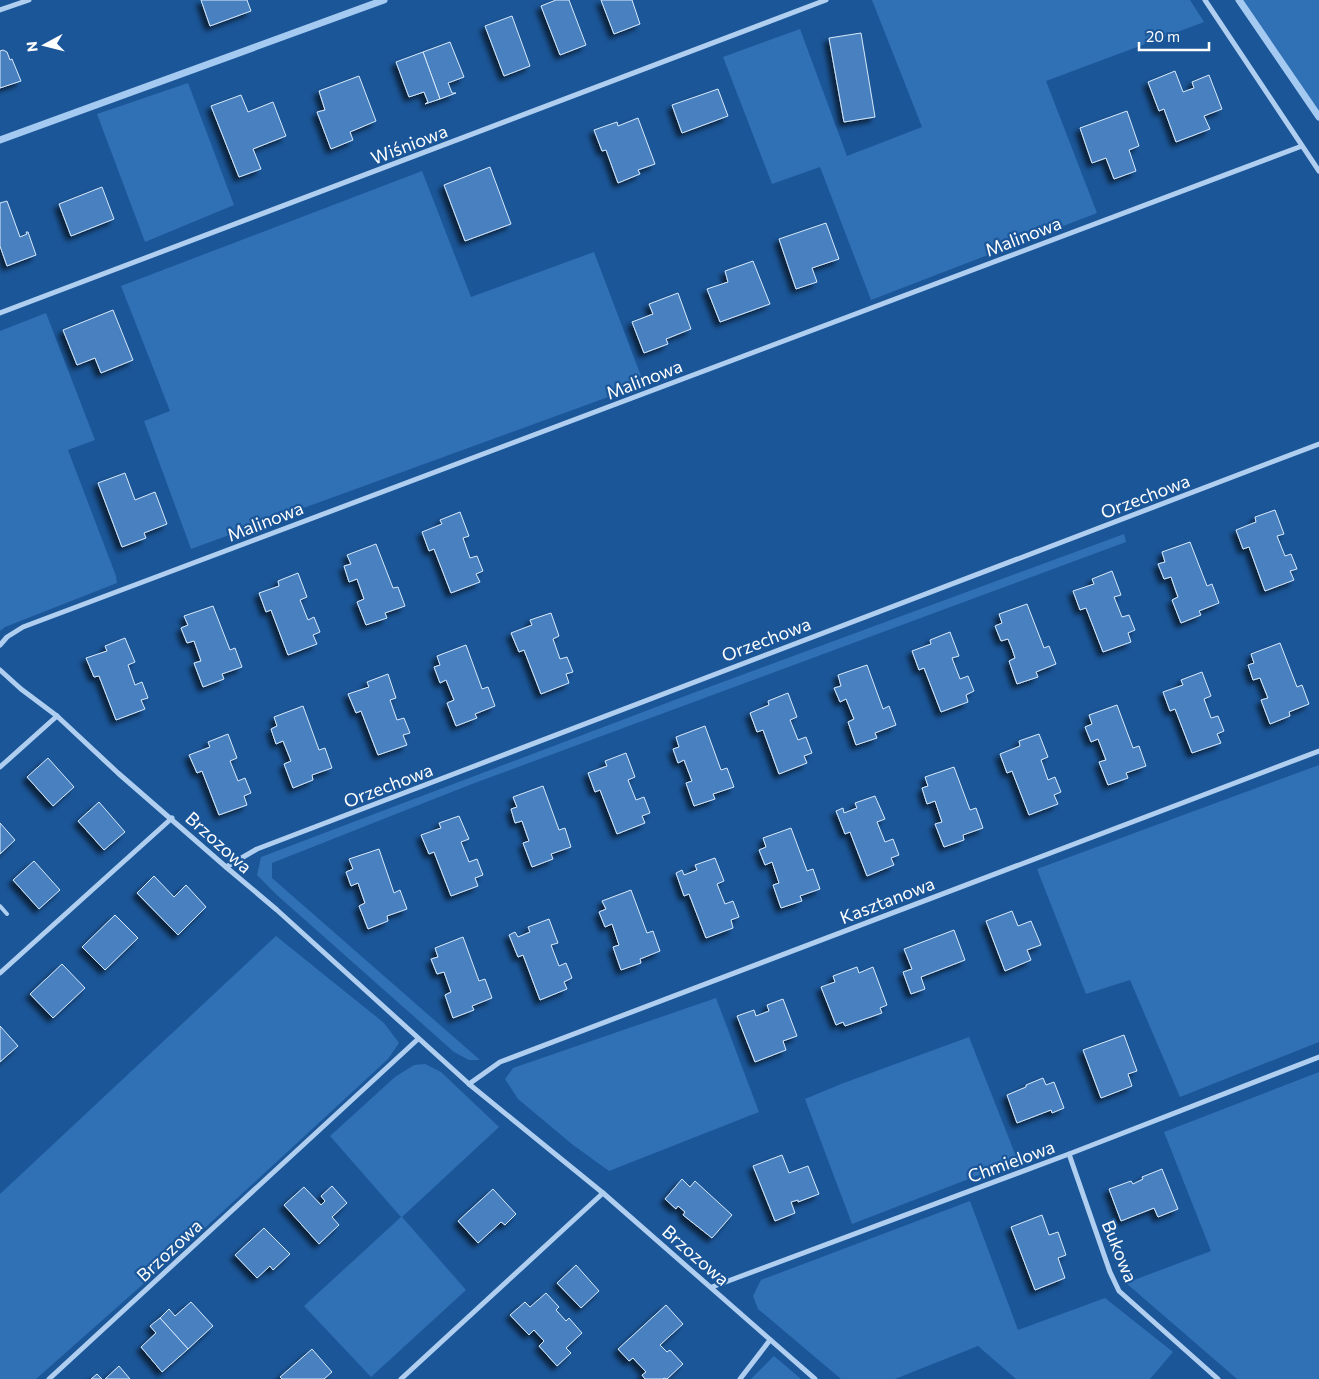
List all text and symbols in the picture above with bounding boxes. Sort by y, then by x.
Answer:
north arrow [20,20,70,70]
scale bar [1139,20,1209,52]
text: 20 m [1146,27,1180,45]
text: N [23,40,41,53]
street label: Wiśniowa [368,119,450,169]
street label: Malinowa [982,211,1064,261]
street label: Malinowa [603,354,685,404]
street label: Orzechowa [1097,469,1193,523]
street label: Malinowa [224,496,306,546]
street label: Orzechowa [718,612,814,666]
street label: Orzechowa [340,758,436,812]
street label: Brzozowa [181,807,257,877]
street label: Kasztanowa [836,872,938,928]
street label: Chmielowa [964,1135,1058,1187]
street label: Brzozowa [132,1214,206,1286]
street label: Bukowa [1098,1217,1142,1285]
street label: Brzozowa [658,1220,734,1290]

